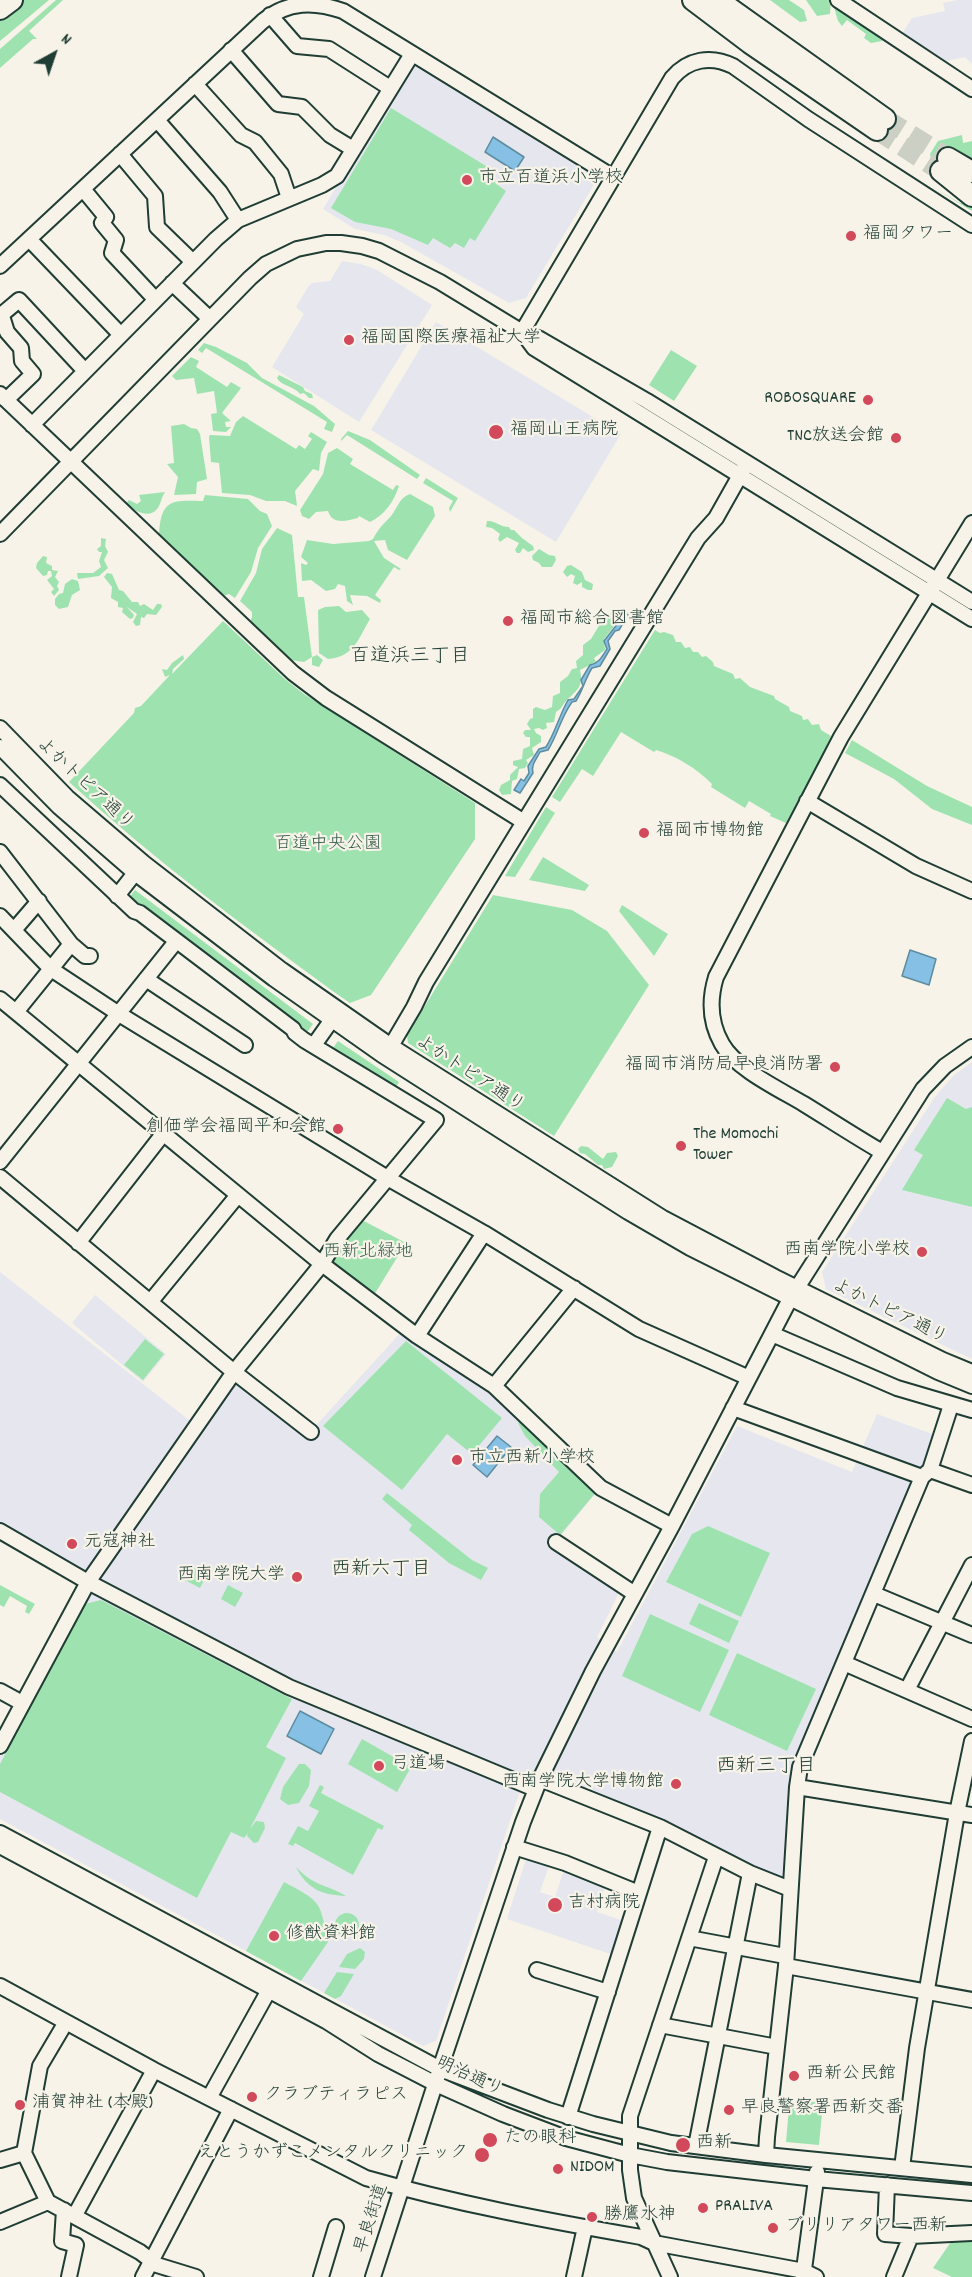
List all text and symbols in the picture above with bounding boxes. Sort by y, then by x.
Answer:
north arrow [24,24,84,84]
text: N [55,28,76,51]
place label: 市立百道浜小学校 [479,169,623,191]
marker: 市立百道浜小学校 [460,173,474,187]
place label: 福岡タワー [863,225,953,247]
marker: 福岡タワー [844,229,858,243]
place label: 福岡国際医療福祉大学 [361,329,541,351]
marker: 福岡国際医療福祉大学 [342,333,356,347]
place label: ROBOSQUARE [764,389,856,411]
marker: ROBOSQUARE [861,393,875,407]
place label: 福岡山王病院 [510,421,618,443]
marker: 福岡山王病院 [487,423,505,441]
place label: TNC放送会館 [787,427,884,449]
marker: TNC放送会館 [889,431,903,445]
place label: 福岡市総合図書館 [520,610,664,632]
marker: 福岡市総合図書館 [501,614,515,628]
district label: 百道浜三丁目 [350,646,470,670]
street label: よかトピア通り [31,734,137,836]
place label: 福岡市博物館 [656,822,764,844]
marker: 福岡市博物館 [637,826,651,840]
park label: 百道中央公園 [274,835,382,857]
street label: よかトピア通り [410,1032,528,1118]
place label: 福岡市消防局早良消防署 [625,1056,823,1078]
marker: 福岡市消防局早良消防署 [828,1060,842,1074]
place label: 創価学会福岡平和会館 [146,1118,326,1140]
marker: 創価学会福岡平和会館 [331,1122,345,1136]
place label: The Momochi Tower [693,1125,778,1168]
marker: The Momochi Tower [674,1139,688,1153]
place label: 西南学院小学校 [784,1241,910,1263]
park label: 西新北緑地 [323,1243,413,1265]
marker: 西南学院小学校 [915,1245,929,1259]
street label: よかトピア通り [828,1276,950,1350]
place label: 市立西新小学校 [469,1449,595,1471]
marker: 市立西新小学校 [450,1453,464,1467]
place label: 元寇神社 [84,1533,156,1555]
marker: 元寇神社 [65,1537,79,1551]
district label: 西新六丁目 [331,1559,431,1583]
place label: 西南学院大学 [177,1566,285,1588]
marker: 西南学院大学 [290,1570,304,1584]
place label: 弓道場 [391,1755,445,1777]
district label: 西新三丁目 [716,1756,816,1780]
marker: 弓道場 [372,1759,386,1773]
place label: 西南学院大学博物館 [502,1773,664,1795]
marker: 西南学院大学博物館 [669,1777,683,1791]
place label: 吉村病院 [568,1894,640,1916]
marker: 吉村病院 [546,1896,564,1914]
place label: 修猷資料館 [286,1925,376,1947]
marker: 修猷資料館 [267,1929,281,1943]
street label: 明治通り [432,2053,506,2103]
place label: 西新公民館 [806,2065,896,2087]
marker: 西新公民館 [787,2069,801,2083]
place label: クラブティラピス [264,2086,408,2108]
marker: クラブティラピス [245,2090,259,2104]
place label: 浦賀神社 (本殿) [32,2094,153,2116]
marker: 浦賀神社 (本殿) [13,2098,27,2112]
place label: 早良警察署西新交番 [741,2099,903,2121]
marker: 早良警察署西新交番 [722,2103,736,2117]
place label: たの眼科 [504,2129,576,2151]
marker: たの眼科 [481,2131,499,2149]
place label: 西新 [696,2134,732,2156]
marker: 西新 [674,2136,692,2154]
place label: えとうかずこメンタルクリニック [198,2144,468,2166]
marker: えとうかずこメンタルクリニック [473,2146,491,2164]
place label: NIDOM [570,2158,615,2180]
marker: NIDOM [551,2162,565,2176]
street label: 早良街道 [352,2181,394,2257]
place label: PRALIVA [715,2197,773,2219]
marker: PRALIVA [696,2201,710,2215]
place label: 勝鷹水神 [604,2206,676,2228]
marker: 勝鷹水神 [585,2210,599,2224]
place label: ブリリアタワー西新 [785,2217,947,2239]
marker: ブリリアタワー西新 [766,2221,780,2235]

